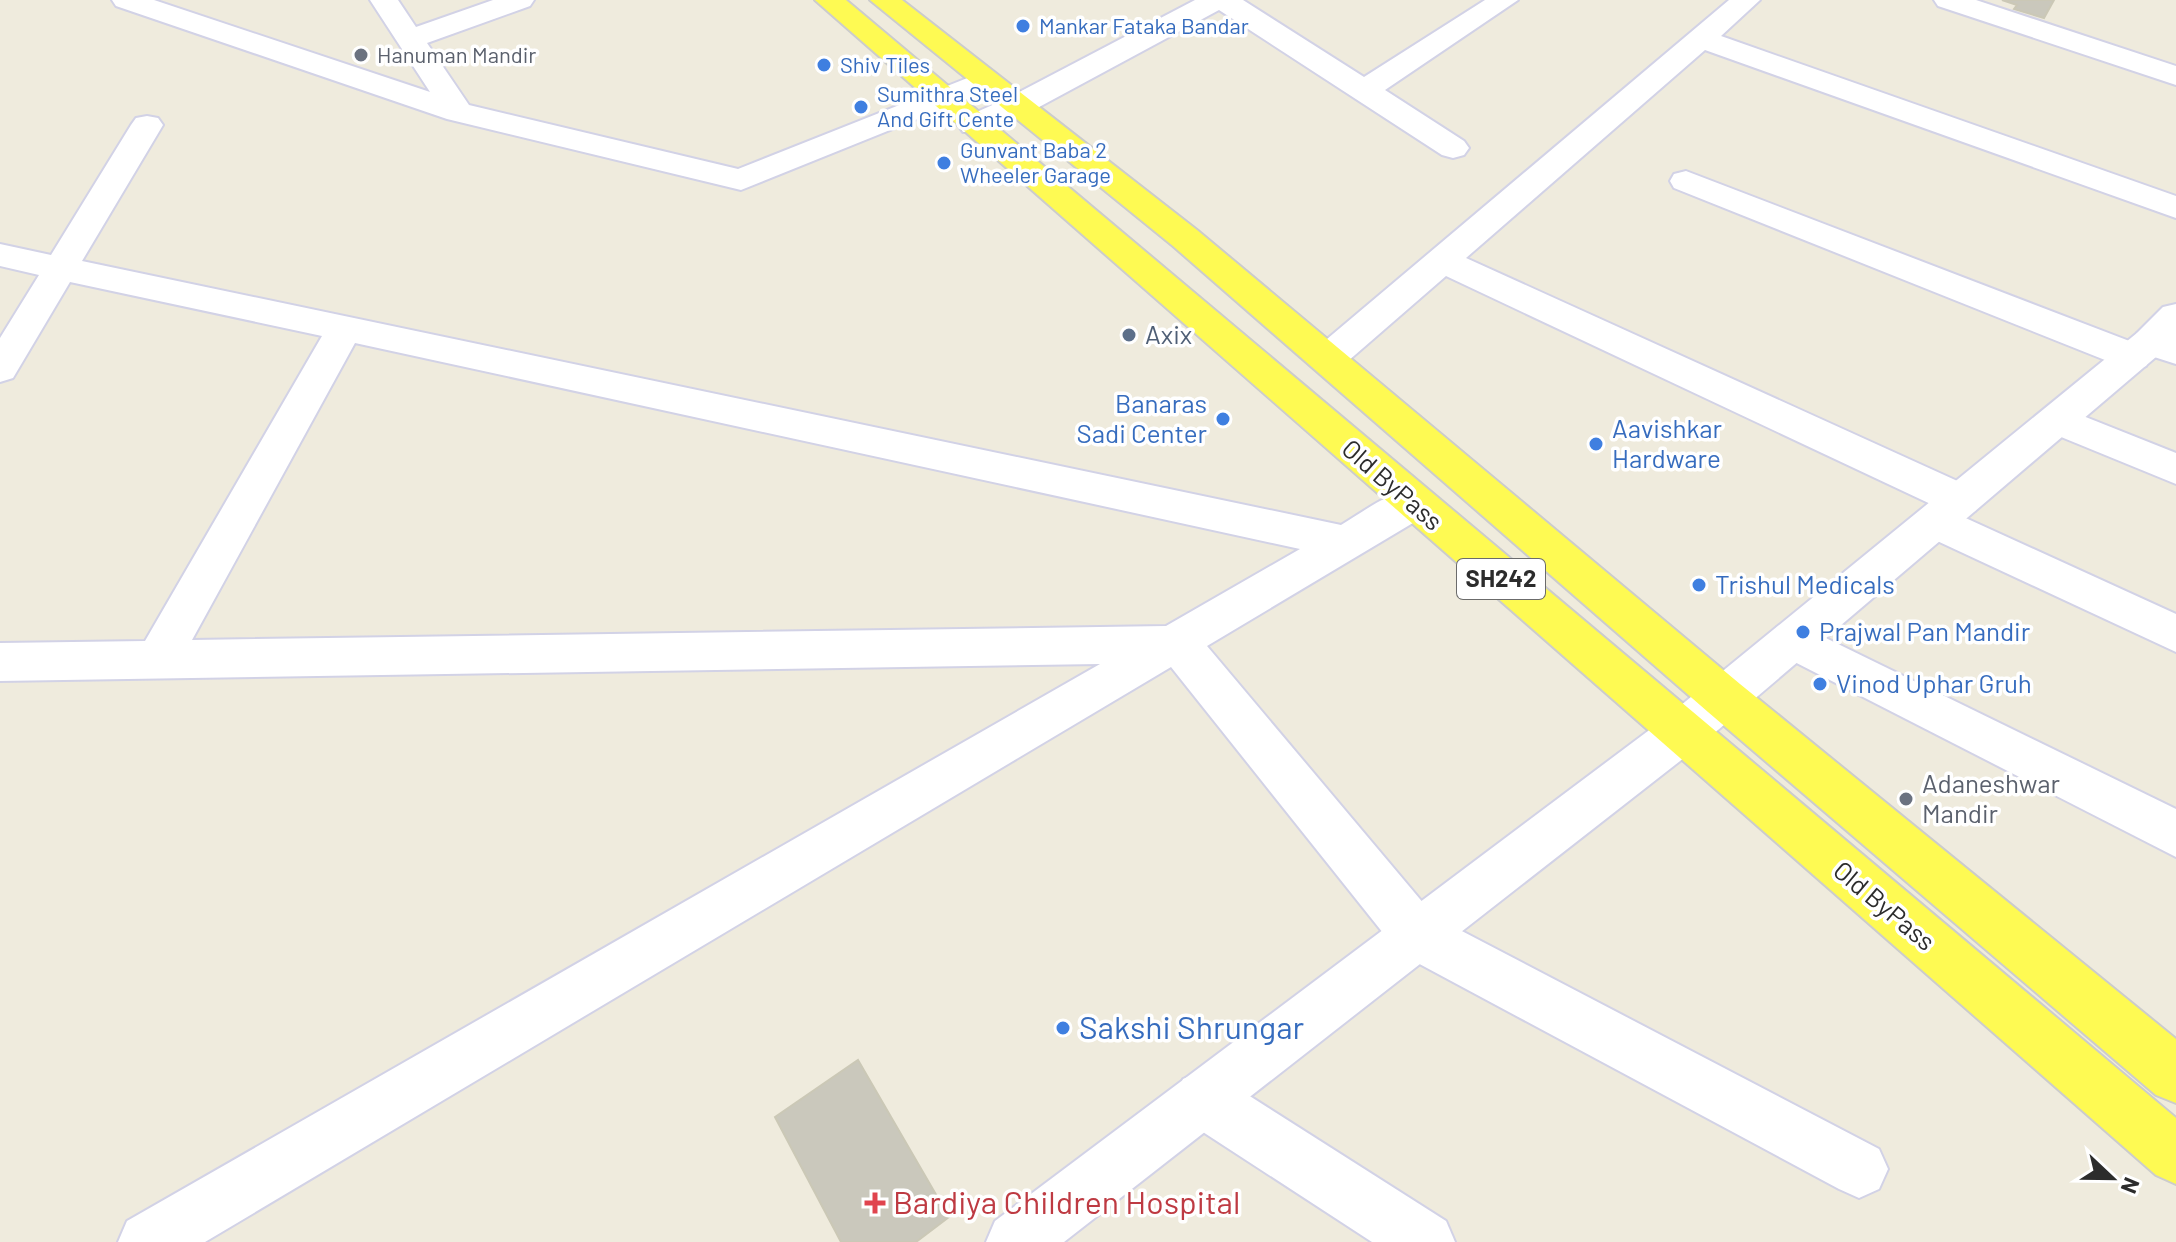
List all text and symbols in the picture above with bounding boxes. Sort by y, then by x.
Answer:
place label: Mankar Fataka Bandar [1039,12,1249,38]
marker: Mankar Fataka Bandar [1014,17,1032,35]
place label: Hanuman Mandir [377,41,536,67]
marker: Hanuman Mandir [352,46,370,64]
place label: Shiv Tiles [840,51,930,77]
marker: Shiv Tiles [815,56,833,74]
place label: Sumithra Steel And Gift Cente [877,80,1018,131]
marker: Sumithra Steel And Gift Cente [852,98,870,116]
place label: Gunvant Baba 2 Wheeler Garage [960,136,1111,187]
marker: Gunvant Baba 2 Wheeler Garage [935,154,953,172]
place label: Axix [1145,318,1192,349]
marker: Axix [1120,326,1138,344]
place label: Banaras Sadi Center [1077,387,1208,448]
marker: Banaras Sadi Center [1214,410,1232,428]
place label: Aavishkar Hardware [1612,412,1722,473]
street label: Old ByPass [1336,432,1450,536]
marker: Aavishkar Hardware [1587,435,1605,453]
road number: SH242 [1457,559,1545,599]
place label: Trishul Medicals [1715,568,1895,599]
marker: Trishul Medicals [1690,576,1708,594]
place label: Prajwal Pan Mandir [1819,615,2031,646]
marker: Prajwal Pan Mandir [1794,623,1812,641]
place label: Vinod Uphar Gruh [1836,667,2032,698]
marker: Vinod Uphar Gruh [1811,675,1829,693]
place label: Adaneshwar Mandir [1922,767,2060,828]
marker: Adaneshwar Mandir [1897,790,1915,808]
street label: Old ByPass [1828,853,1942,956]
place label: Sakshi Shrungar [1079,1007,1305,1045]
marker: Sakshi Shrungar [1054,1019,1072,1037]
north arrow [2072,1138,2152,1218]
text: N [2117,1174,2146,1198]
place label: Bardiya Children Hospital [893,1182,1240,1220]
marker: Bardiya Children Hospital [864,1192,886,1214]

